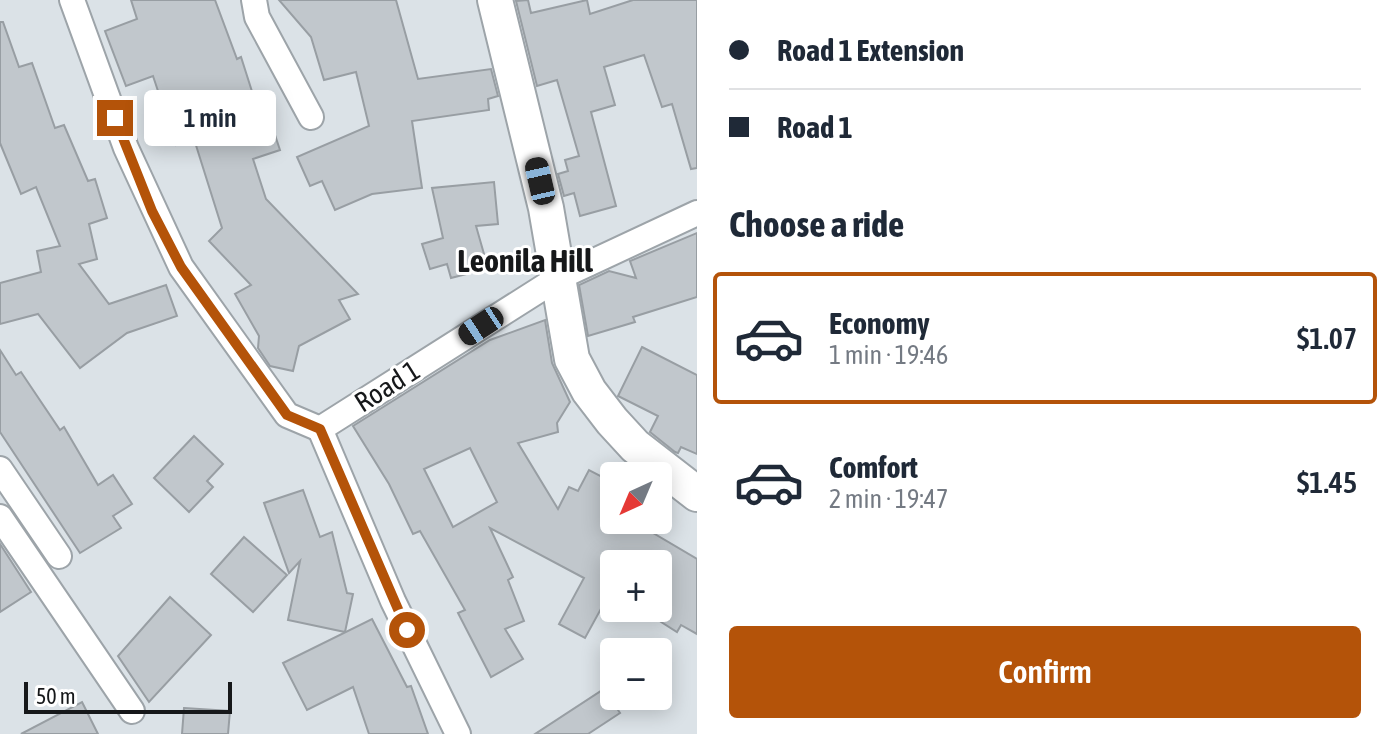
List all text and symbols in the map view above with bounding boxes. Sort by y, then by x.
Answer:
text: Road 1 Extension [777,33,964,67]
callout: 1 min [143,90,275,146]
route end [97,100,133,136]
text: 1 min [183,103,237,133]
text: Road 1 [777,110,852,144]
car [523,155,557,207]
text: Choose a ride [729,203,904,245]
district label: Leonila Hill [457,242,593,279]
icon: car [733,302,805,374]
car [454,303,508,349]
text: Economy [829,306,930,340]
text: $1.07 [1297,321,1357,355]
text: 1 min · 19:46 [829,340,948,370]
street label: Road 1 [349,354,425,418]
icon: car [733,446,805,518]
text: Comfort [829,450,918,484]
north arrow [600,462,672,534]
map controls [600,462,672,710]
text: $1.45 [1297,465,1357,499]
text: 2 min · 19:47 [829,484,948,514]
button: + [600,550,672,622]
route start [389,612,425,648]
button: Confirm [729,626,1361,718]
button: − [600,638,672,710]
scale bar [24,678,232,714]
text: 50 m [36,683,76,709]

